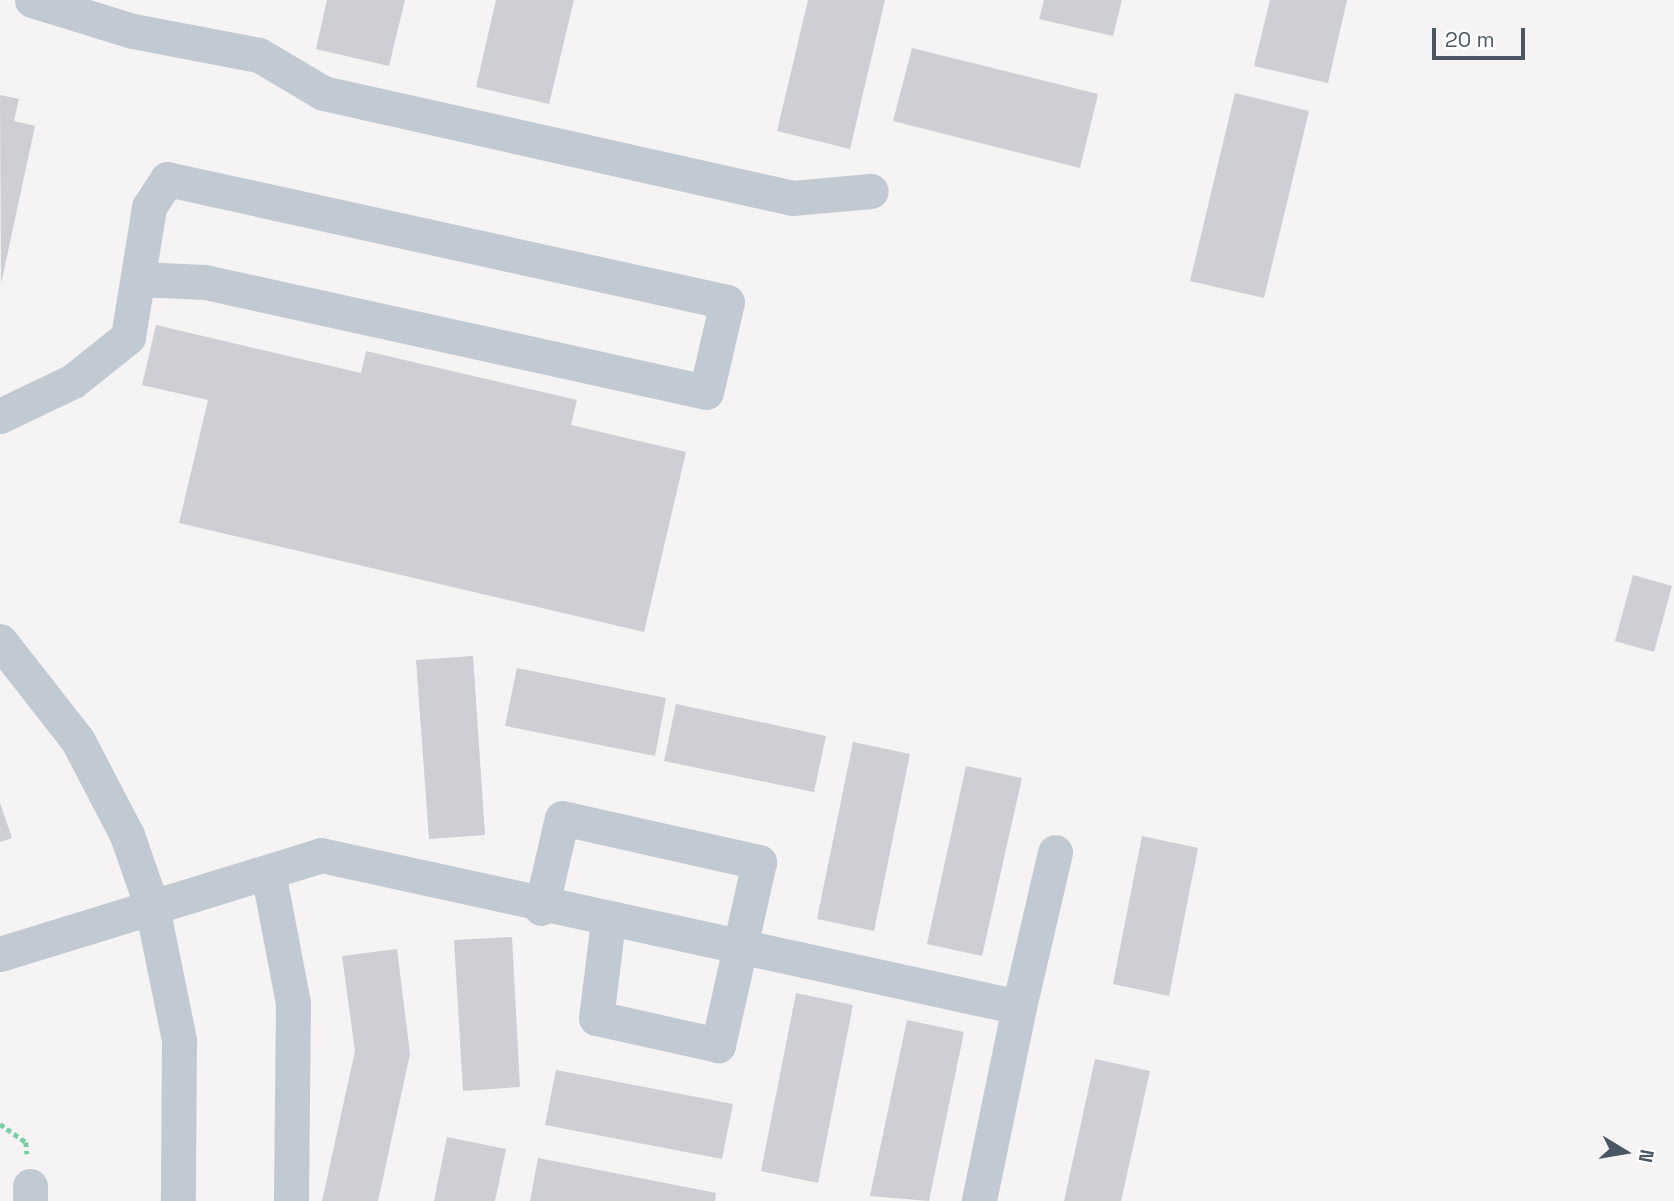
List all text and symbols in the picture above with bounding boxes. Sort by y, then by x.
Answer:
scale bar [1436,14,1529,58]
text: 20 m [1445,26,1495,53]
north arrow [1590,1117,1660,1187]
text: N [1633,1147,1660,1165]

